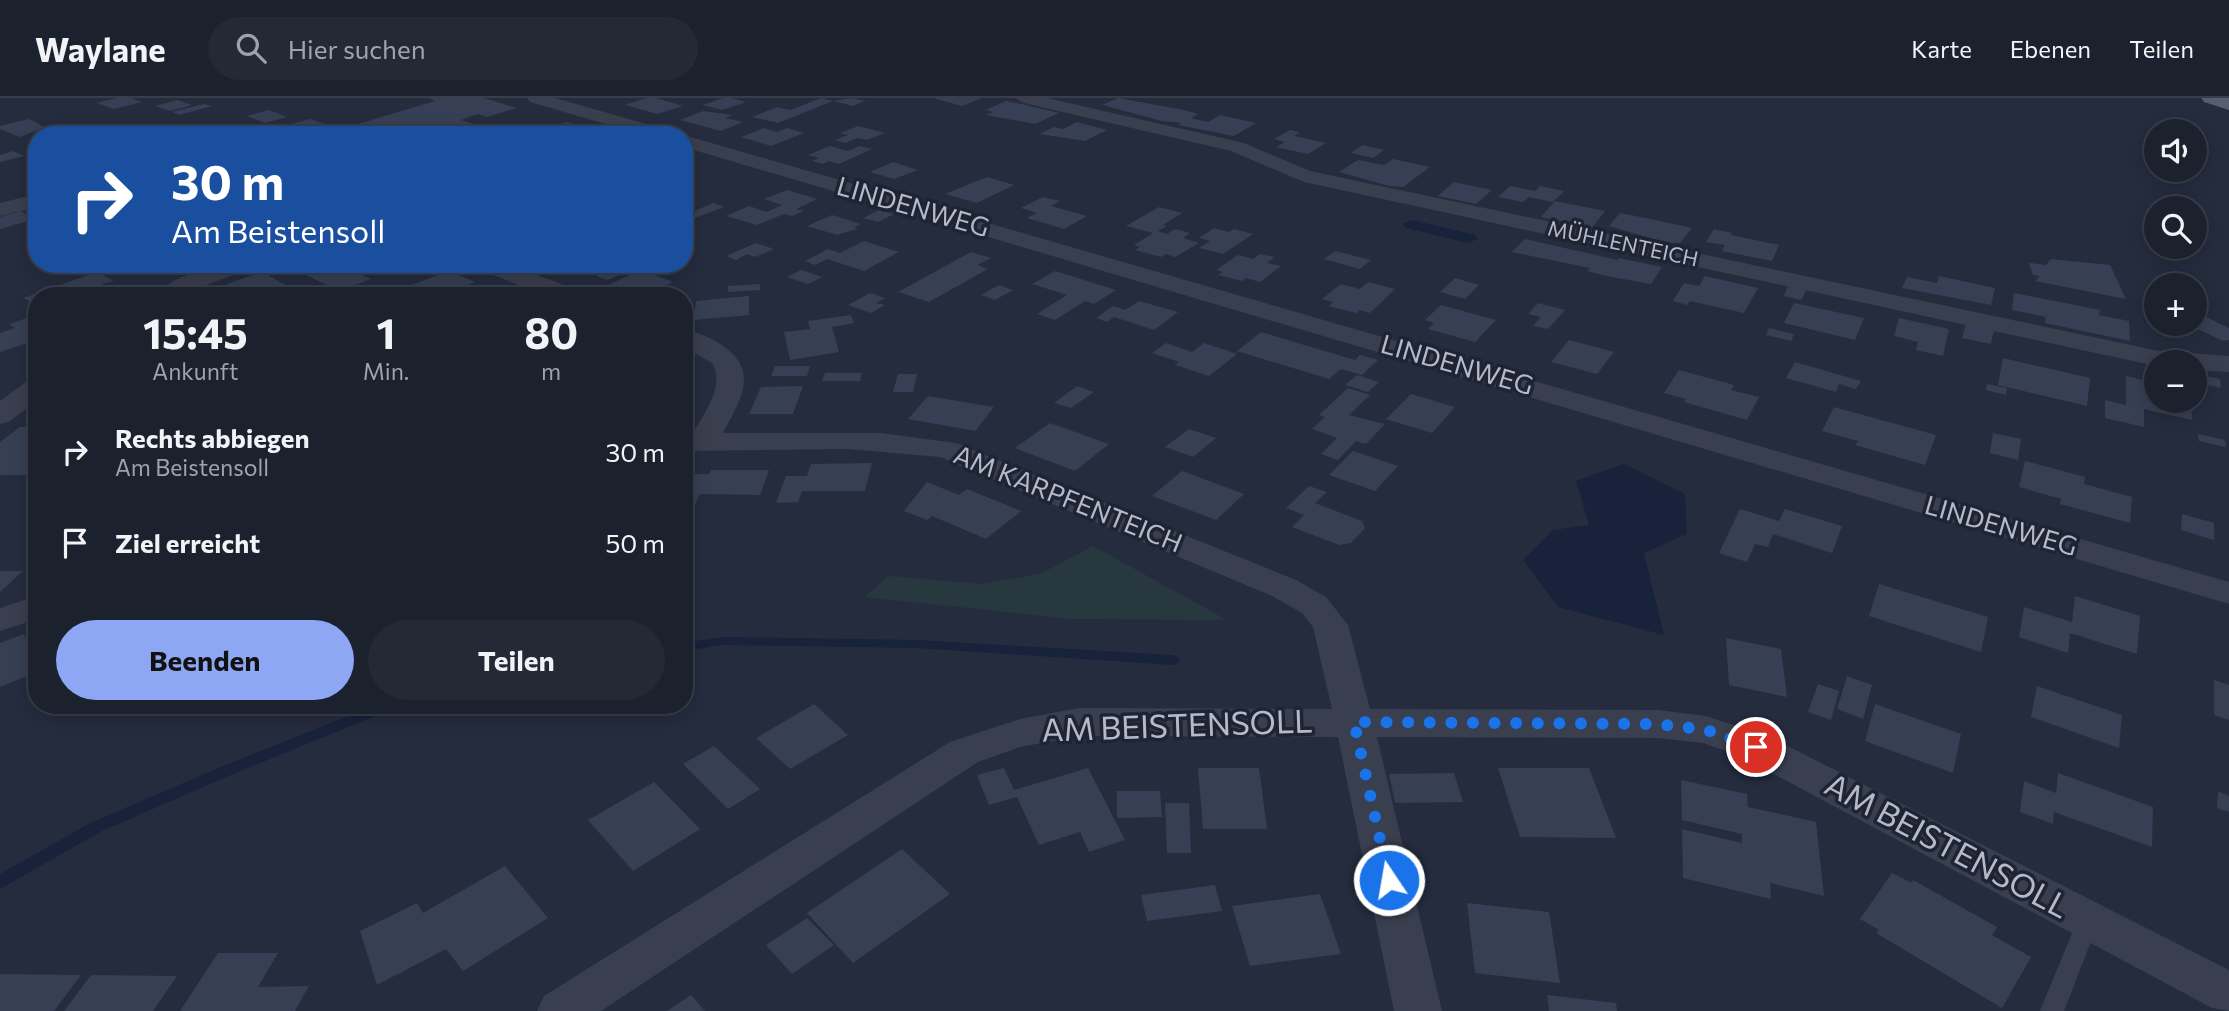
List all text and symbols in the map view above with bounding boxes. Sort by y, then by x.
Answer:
search box [208,17,698,80]
text: Waylane [35,28,166,69]
icon: search [232,29,270,67]
text: Hier suchen [288,33,426,64]
text: Karte [1911,34,1972,63]
text: Ebenen [2010,34,2091,63]
text: Teilen [2129,34,2194,63]
map controls [2144,119,2207,413]
button: sound [2144,119,2207,182]
text: 30 m [171,150,284,210]
icon: right [56,154,147,245]
street label: LINDENWEG [834,169,993,242]
button: search [2144,196,2207,259]
text: Am Beistensoll [171,210,385,250]
street label: MÜHLENTEICH [1546,214,1701,271]
button: + [2144,273,2207,336]
text: 15:45 [143,306,248,358]
text: 1 [376,306,395,358]
text: 80 [524,306,578,358]
street label: LINDENWEG [1378,327,1537,400]
button: − [2144,350,2207,413]
text: Ankunft [152,357,238,385]
text: Min. [363,357,409,385]
text: m [541,357,561,385]
text: Rechts abbiegen [115,422,310,453]
icon: right [56,433,94,471]
text: 30 m [606,436,665,467]
street label: AM KARPFENTEICH [950,438,1187,558]
text: Am Beistensoll [115,453,269,481]
street label: LINDENWEG [1922,488,2081,561]
icon: arrive [56,524,94,562]
text: Ziel erreicht [115,527,260,558]
text: 50 m [605,527,665,558]
button: Beenden [56,620,354,700]
button: Teilen [368,620,665,700]
street label: AM BEISTENSOLL [1041,699,1313,749]
pin [1726,717,1786,777]
icon: arrive [1737,728,1775,766]
street label: AM BEISTENSOLL [1819,763,2077,926]
position arrow [1352,843,1426,917]

